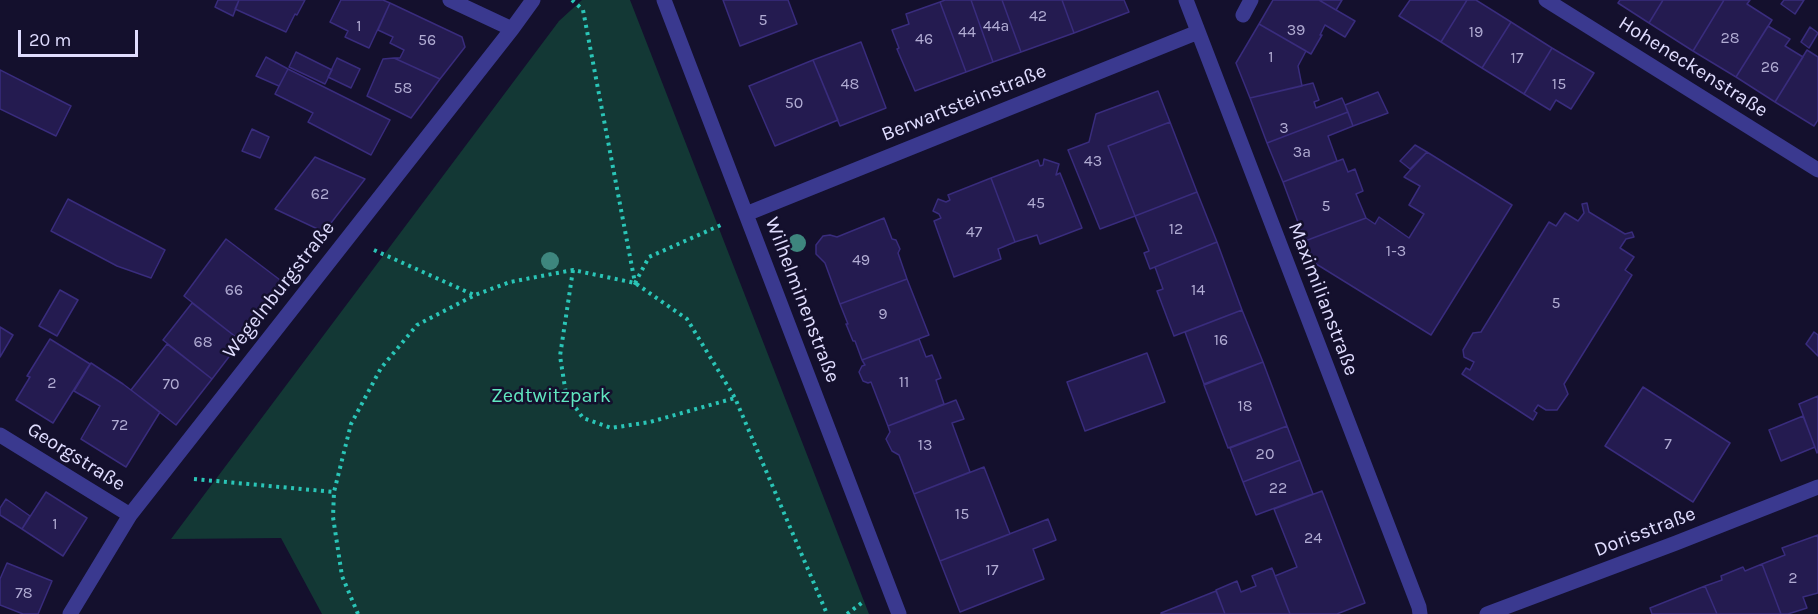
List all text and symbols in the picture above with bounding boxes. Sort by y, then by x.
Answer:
house number: 42 [1029,6,1047,26]
house number: 5 [758,10,768,30]
street label: Hoheneckenstraße [1614,11,1772,123]
house number: 1 [356,16,362,36]
house number: 44a [983,16,1009,36]
scale bar [21,18,141,56]
house number: 39 [1287,20,1305,40]
house number: 44 [958,22,976,42]
house number: 19 [1469,22,1483,42]
house number: 28 [1720,28,1740,48]
text: 20 m [29,29,71,51]
house number: 46 [915,29,933,49]
house number: 56 [418,30,436,50]
house number: 1 [1268,47,1274,67]
house number: 17 [1511,48,1523,68]
house number: 26 [1761,57,1779,77]
street label: Berwartsteinstraße [878,59,1050,147]
house number: 48 [841,74,859,94]
house number: 15 [1552,74,1566,94]
house number: 58 [394,78,412,98]
house number: 50 [785,93,803,113]
house number: 3 [1279,118,1289,138]
house number: 3a [1293,142,1311,162]
house number: 43 [1084,151,1102,171]
house number: 62 [311,184,329,204]
house number: 45 [1027,193,1045,213]
house number: 5 [1321,196,1331,216]
street label: Wilhelminenstraße [759,214,845,386]
street label: Wegelnburgstraße [218,217,340,363]
house number: 12 [1169,219,1183,239]
street label: Maximilianstraße [1283,219,1363,379]
house number: 47 [966,222,982,242]
house number: 1-3 [1386,241,1406,261]
house number: 49 [852,250,870,270]
house number: 66 [225,280,243,300]
house number: 14 [1191,280,1205,300]
house number: 5 [1551,293,1561,313]
house number: 9 [878,304,888,324]
house number: 16 [1214,330,1228,350]
house number: 68 [194,332,212,352]
house number: 11 [899,372,909,392]
house number: 2 [47,373,57,393]
house number: 70 [162,374,180,394]
park label: Zedtwitzpark [491,384,611,408]
house number: 18 [1237,396,1253,416]
house number: 72 [112,415,128,435]
street label: Georgstraße [23,417,129,497]
house number: 7 [1664,434,1672,454]
house number: 13 [918,435,932,455]
house number: 20 [1256,444,1274,464]
house number: 22 [1269,478,1287,498]
street label: Dorisstraße [1591,502,1699,562]
house number: 15 [955,504,969,524]
house number: 1 [52,514,58,534]
house number: 24 [1304,528,1322,548]
house number: 17 [986,560,998,580]
house number: 2 [1788,568,1798,588]
house number: 78 [15,583,33,603]

